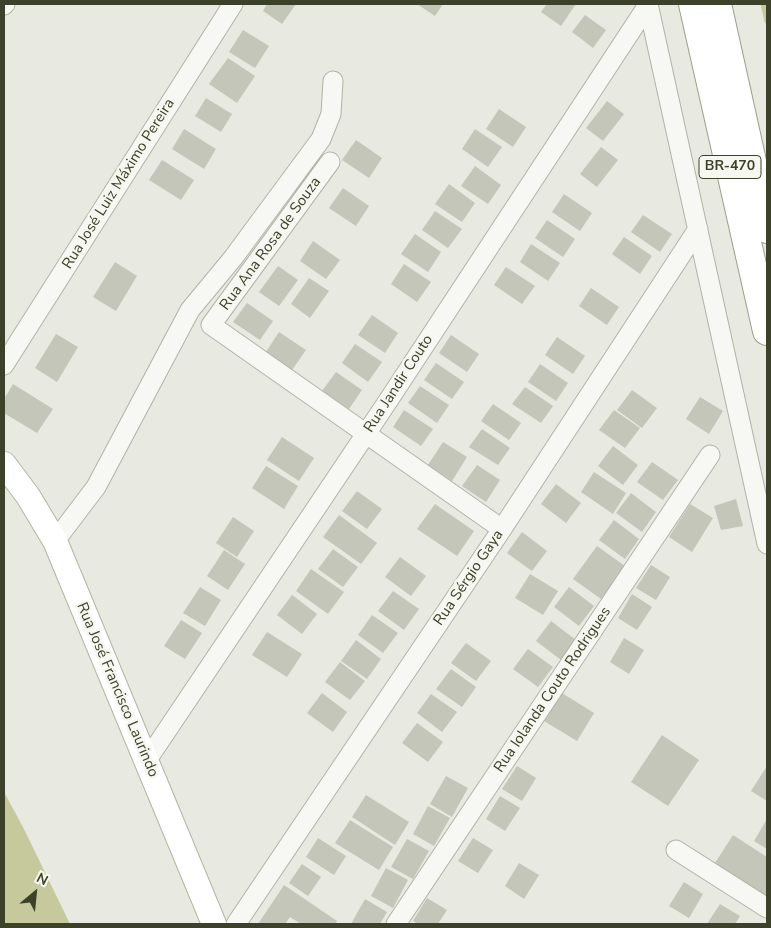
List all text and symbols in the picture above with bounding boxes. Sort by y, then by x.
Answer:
street label: Rua José Luiz Máximo Pereira [59,95,179,273]
road number: BR-470 [699,156,761,178]
street label: Rua Ana Rosa de Souza [217,174,325,314]
street label: Rua Jandir Couto [361,332,437,436]
street label: Rua Sérgio Gaya [430,527,508,629]
street label: Rua José Francisco Laurindo [72,600,162,780]
street label: Rua Iolanda Couto Rodrigues [491,604,615,776]
north arrow [10,868,60,918]
text: N [33,868,51,890]

